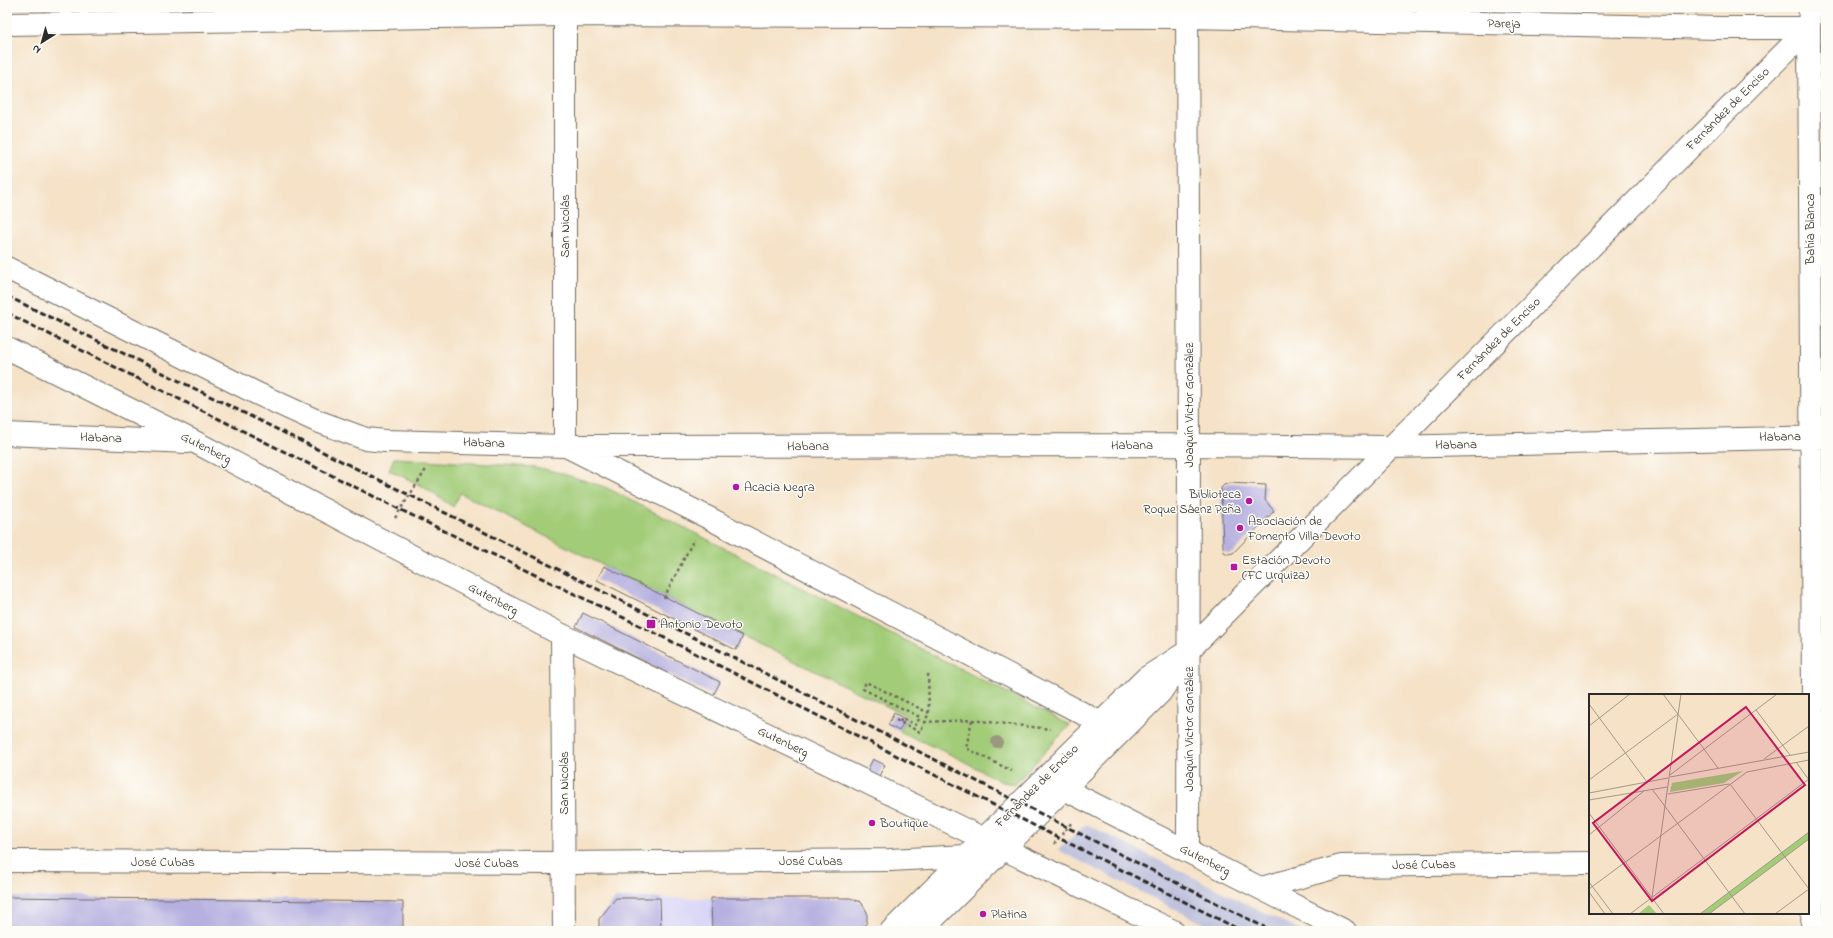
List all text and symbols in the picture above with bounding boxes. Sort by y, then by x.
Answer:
street label: Pareja [1487,14,1521,34]
north arrow [22,22,62,62]
text: N [29,41,44,58]
street label: Fernández de Enciso [1681,63,1774,156]
street label: San Nicolás [556,194,575,258]
street label: Bahía Blanca [1801,194,1820,265]
street label: Fernández de Enciso [1452,293,1545,386]
street label: Joaquín Victor González [1180,342,1199,468]
street label: Gutenberg [177,427,235,470]
street label: Habana [1759,427,1801,447]
street label: Habana [80,428,122,448]
street label: Habana [463,433,505,453]
street label: Habana [1435,435,1477,455]
street label: Habana [1111,436,1153,455]
street label: Habana [787,437,829,456]
place label: Acacia Negra [744,478,815,498]
marker: Acacia Negra [731,482,741,492]
place label: Biblioteca Roque Sáenz Peña [1143,485,1241,519]
marker: Biblioteca Roque Sáenz Peña [1244,496,1254,506]
place label: Asociación de Fomento Villa Devoto [1247,512,1361,546]
marker: Asociación de Fomento Villa Devoto [1235,523,1245,533]
place label: Estación Devoto (FC Urquiza) [1242,551,1331,585]
marker: Estación Devoto (FC Urquiza) [1229,562,1239,572]
street label: Gutenberg [464,578,522,621]
place label: Antonio Devoto [660,615,743,634]
marker: Antonio Devoto [645,618,657,630]
street label: Joaquín Victor González [1180,666,1199,792]
inset map [1589,694,1809,914]
street label: Gutenberg [754,721,812,763]
street label: Fernández de Enciso [990,740,1083,833]
street label: San Nicolás [555,751,574,815]
place label: Boutique [879,814,928,833]
marker: Boutique [867,818,877,828]
street label: Gutenberg [1176,839,1234,882]
street label: José Cubas [779,852,843,871]
street label: José Cubas [131,853,195,872]
street label: José Cubas [455,854,519,873]
street label: José Cubas [1392,855,1456,875]
place label: Platina [991,905,1027,924]
marker: Platina [978,909,988,919]

